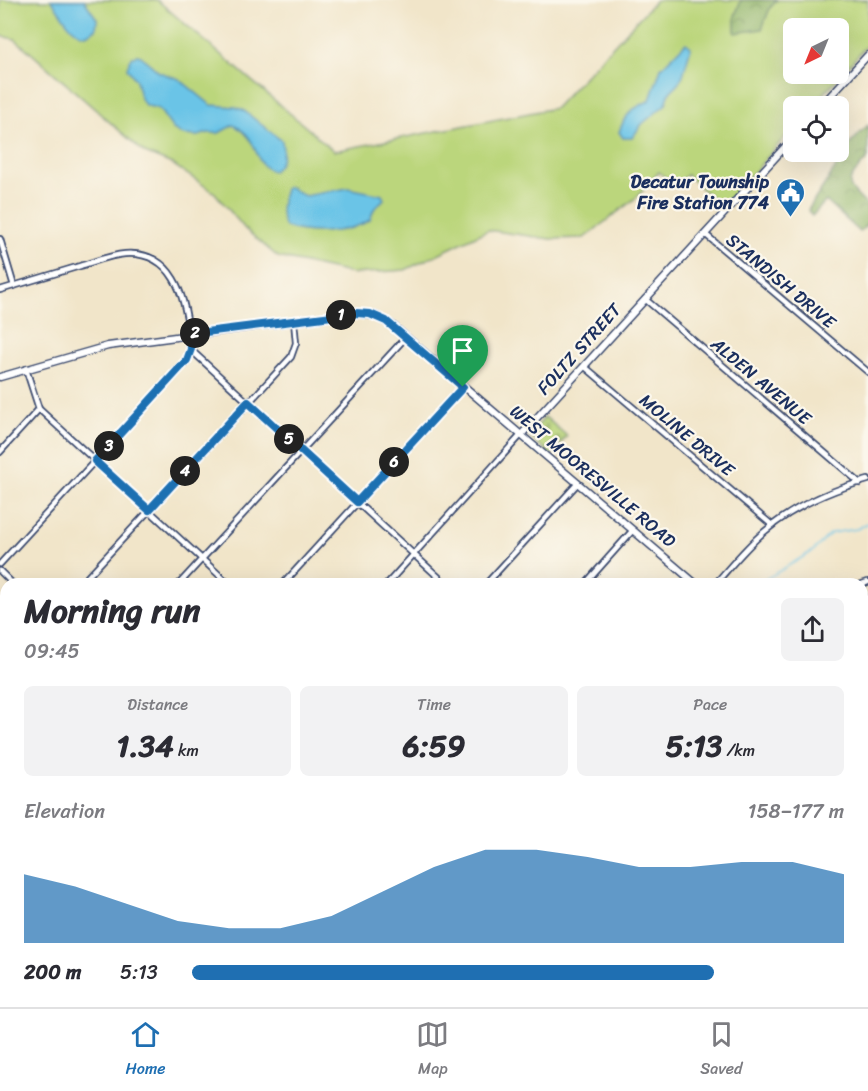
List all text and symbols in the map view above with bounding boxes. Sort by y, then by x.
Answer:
north arrow [783,18,849,84]
map controls [783,18,849,162]
button: locate [783,96,849,162]
place label: Decatur Township Fire Station 774 [630,166,770,219]
public building icon: Decatur Township Fire Station 774 [774,176,806,218]
street label: STANDISH DRIVE [719,225,844,338]
street label: FOLTZ STREET [529,295,630,402]
pin: 1 [326,300,356,330]
text: 1 [338,300,344,329]
pin: 2 [180,318,210,348]
text: 2 [190,318,200,347]
pin [437,325,488,387]
street label: ALDEN AVENUE [703,328,819,434]
icon: arrive [446,334,479,367]
street label: MOLINE DRIVE [632,385,743,486]
street label: WEST MOORESVILLE ROAD [502,396,684,556]
pin: 5 [274,424,304,454]
text: 5 [284,424,294,453]
pin: 3 [94,431,124,461]
text: 3 [105,431,113,460]
pin: 6 [379,447,409,477]
text: 6 [389,447,399,476]
pin: 4 [170,456,200,486]
text: 4 [180,456,190,485]
text: Morning run [24,582,200,640]
button: share [781,598,844,661]
text: 09:45 [24,634,80,669]
text: Distance [127,690,188,719]
text: Time [417,690,451,719]
text: Pace [693,690,727,719]
text: 1.34 [117,719,174,773]
text: 6:59 [403,719,465,773]
text: 5:13 [666,719,722,773]
text: km [174,736,199,765]
text: /km [722,736,755,765]
text: Elevation [24,794,105,829]
text: 158–177 m [748,794,844,829]
text: 200 m [24,955,81,990]
text: 5:13 [120,955,158,990]
tab: Home [125,1018,165,1083]
tab: Map [416,1018,449,1083]
tab: Saved [700,1018,743,1083]

